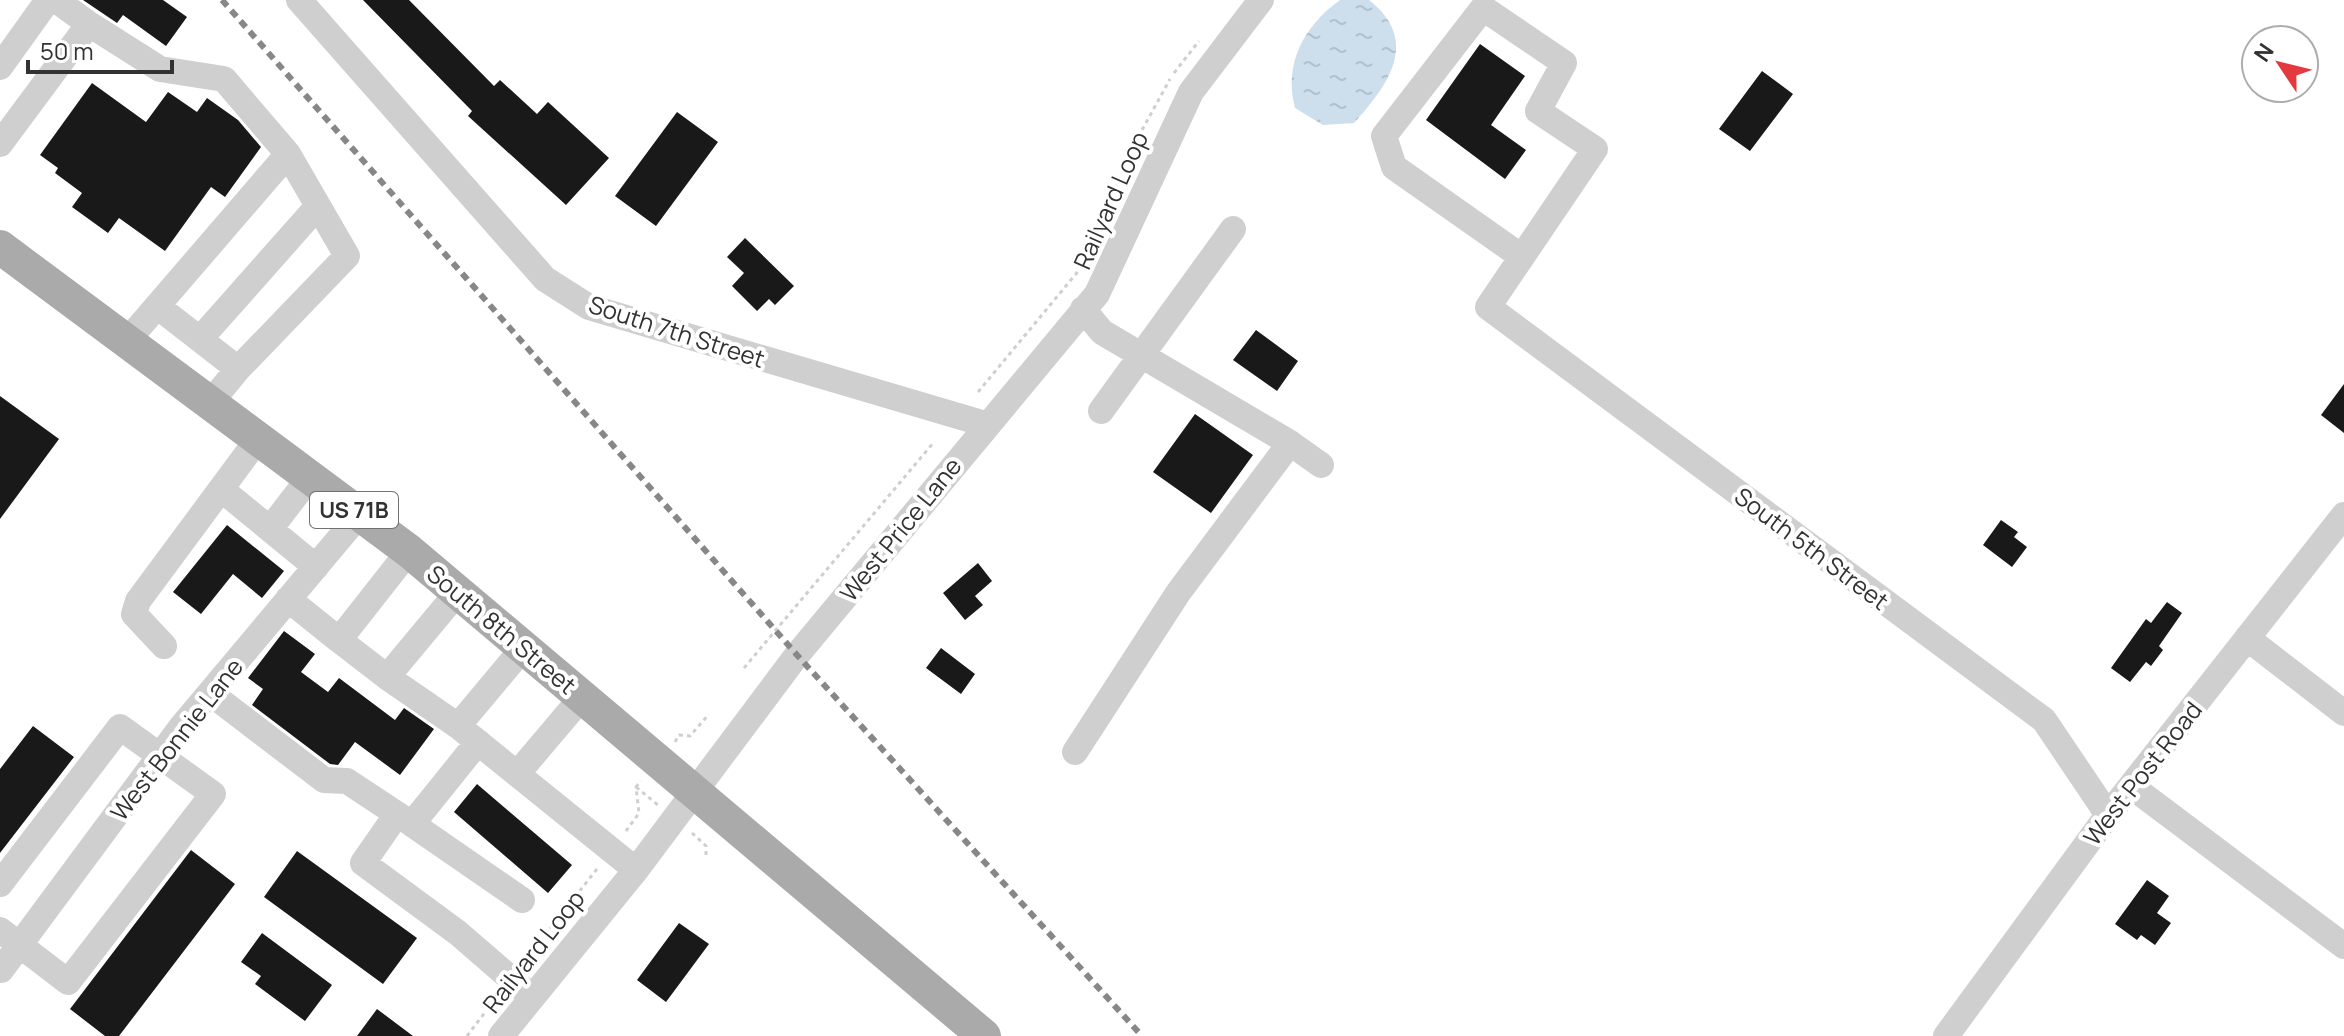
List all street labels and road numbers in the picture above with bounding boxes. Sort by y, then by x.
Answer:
street label: Railyard Loop [1065,126,1155,274]
street label: South 7th Street [585,287,769,375]
street label: West Price Lane [832,450,968,608]
street label: South 5th Street [1728,479,1896,617]
road number: US 71B [310,492,398,528]
street label: South 8th Street [421,557,583,701]
street label: West Bonnie Lane [102,651,250,827]
street label: West Post Road [2075,694,2209,852]
street label: Railyard Loop [475,883,591,1019]

